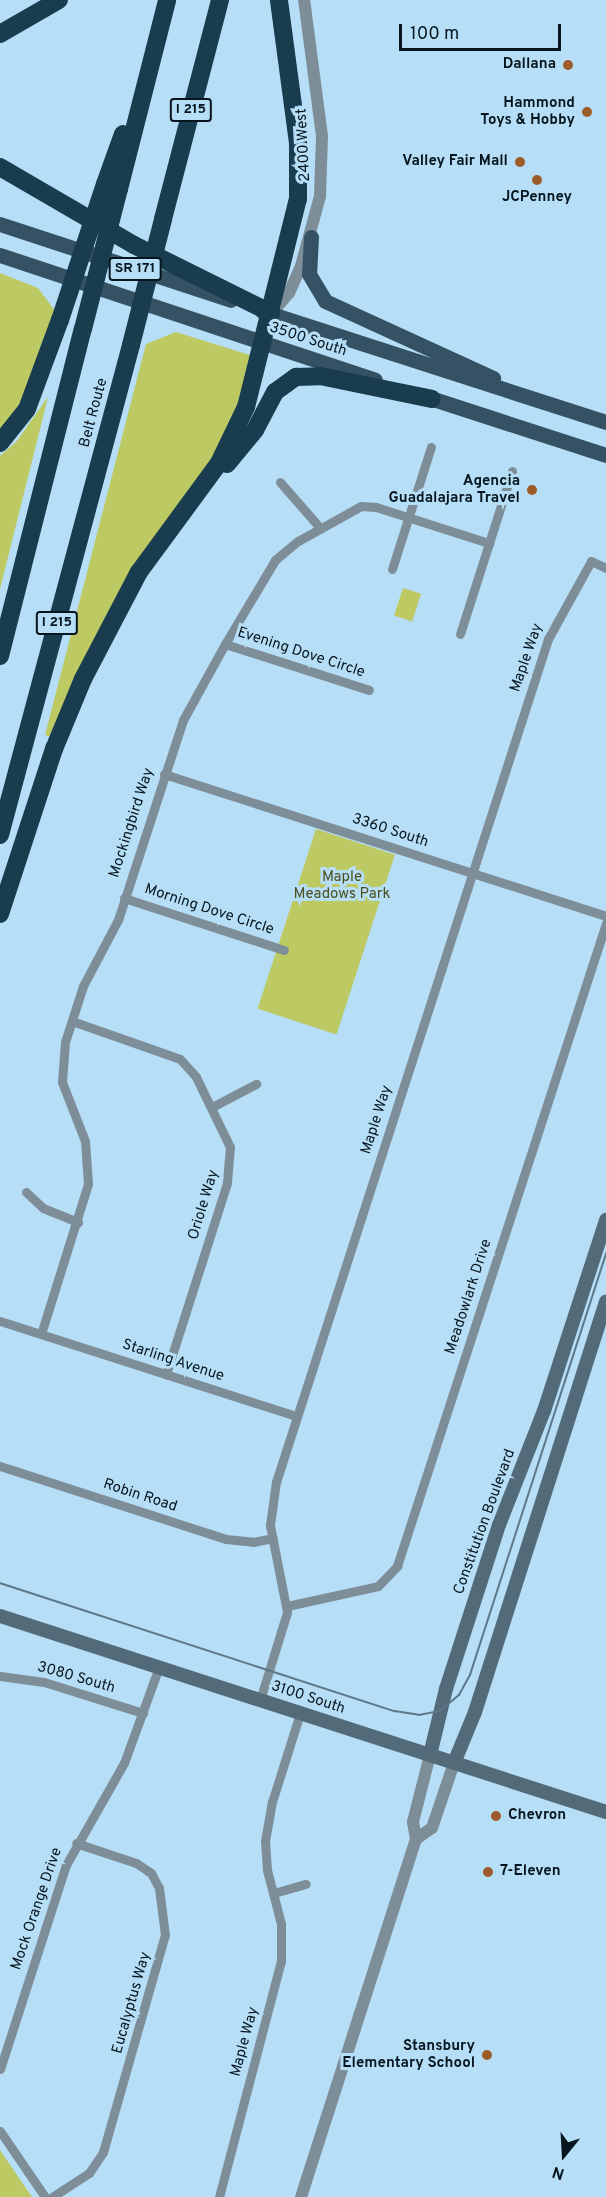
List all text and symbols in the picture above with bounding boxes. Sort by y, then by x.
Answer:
scale bar [402,12,564,50]
text: 100 m [410,23,459,46]
place label: Dallana [503,56,556,74]
marker: Dallana [561,58,575,72]
place label: Hammond Toys & Hobby [480,94,575,129]
road number: I 215 [168,99,213,121]
marker: Hammond Toys & Hobby [580,105,594,119]
street label: 2400 West [293,108,315,182]
place label: Valley Fair Mall [402,153,508,171]
marker: Valley Fair Mall [513,155,527,169]
marker: JCPenney [530,173,544,187]
place label: JCPenney [502,189,572,207]
road number: SR 171 [108,258,162,280]
street label: 3500 South [267,319,349,361]
street label: Belt Route [76,376,112,450]
place label: Agencia Guadalajara Travel [389,472,520,507]
marker: Agencia Guadalajara Travel [525,483,539,497]
road number: I 215 [34,612,80,634]
street label: Maple Way [507,621,547,695]
street label: Evening Dove Circle [235,624,367,682]
street label: Mockingbird Way [106,766,158,880]
street label: 3360 South [349,810,431,852]
park label: Maple Meadows Park [293,868,391,903]
street label: Morning Dove Circle [142,881,276,939]
street label: Maple Way [357,1083,397,1157]
street label: Oriole Way [185,1168,223,1242]
street label: Meadowlark Drive [442,1237,496,1357]
street label: Starling Avenue [119,1336,227,1386]
street label: Constitution Boulevard [450,1447,520,1597]
street label: Robin Road [101,1476,179,1516]
street label: 3080 South [35,1658,117,1698]
street label: 3100 South [269,1678,347,1718]
place label: Chevron [508,1807,566,1825]
marker: Chevron [489,1809,503,1823]
street label: Mock Orange Drive [8,1845,66,1973]
place label: 7-Eleven [500,1863,561,1881]
marker: 7-Eleven [481,1865,495,1879]
street label: Eucalyptus Way [109,1950,155,2056]
street label: Maple Way [227,2005,263,2079]
place label: Stansbury Elementary School [342,2037,475,2072]
marker: Stansbury Elementary School [480,2048,494,2062]
north arrow [534,2125,594,2185]
text: N [550,2161,567,2183]

